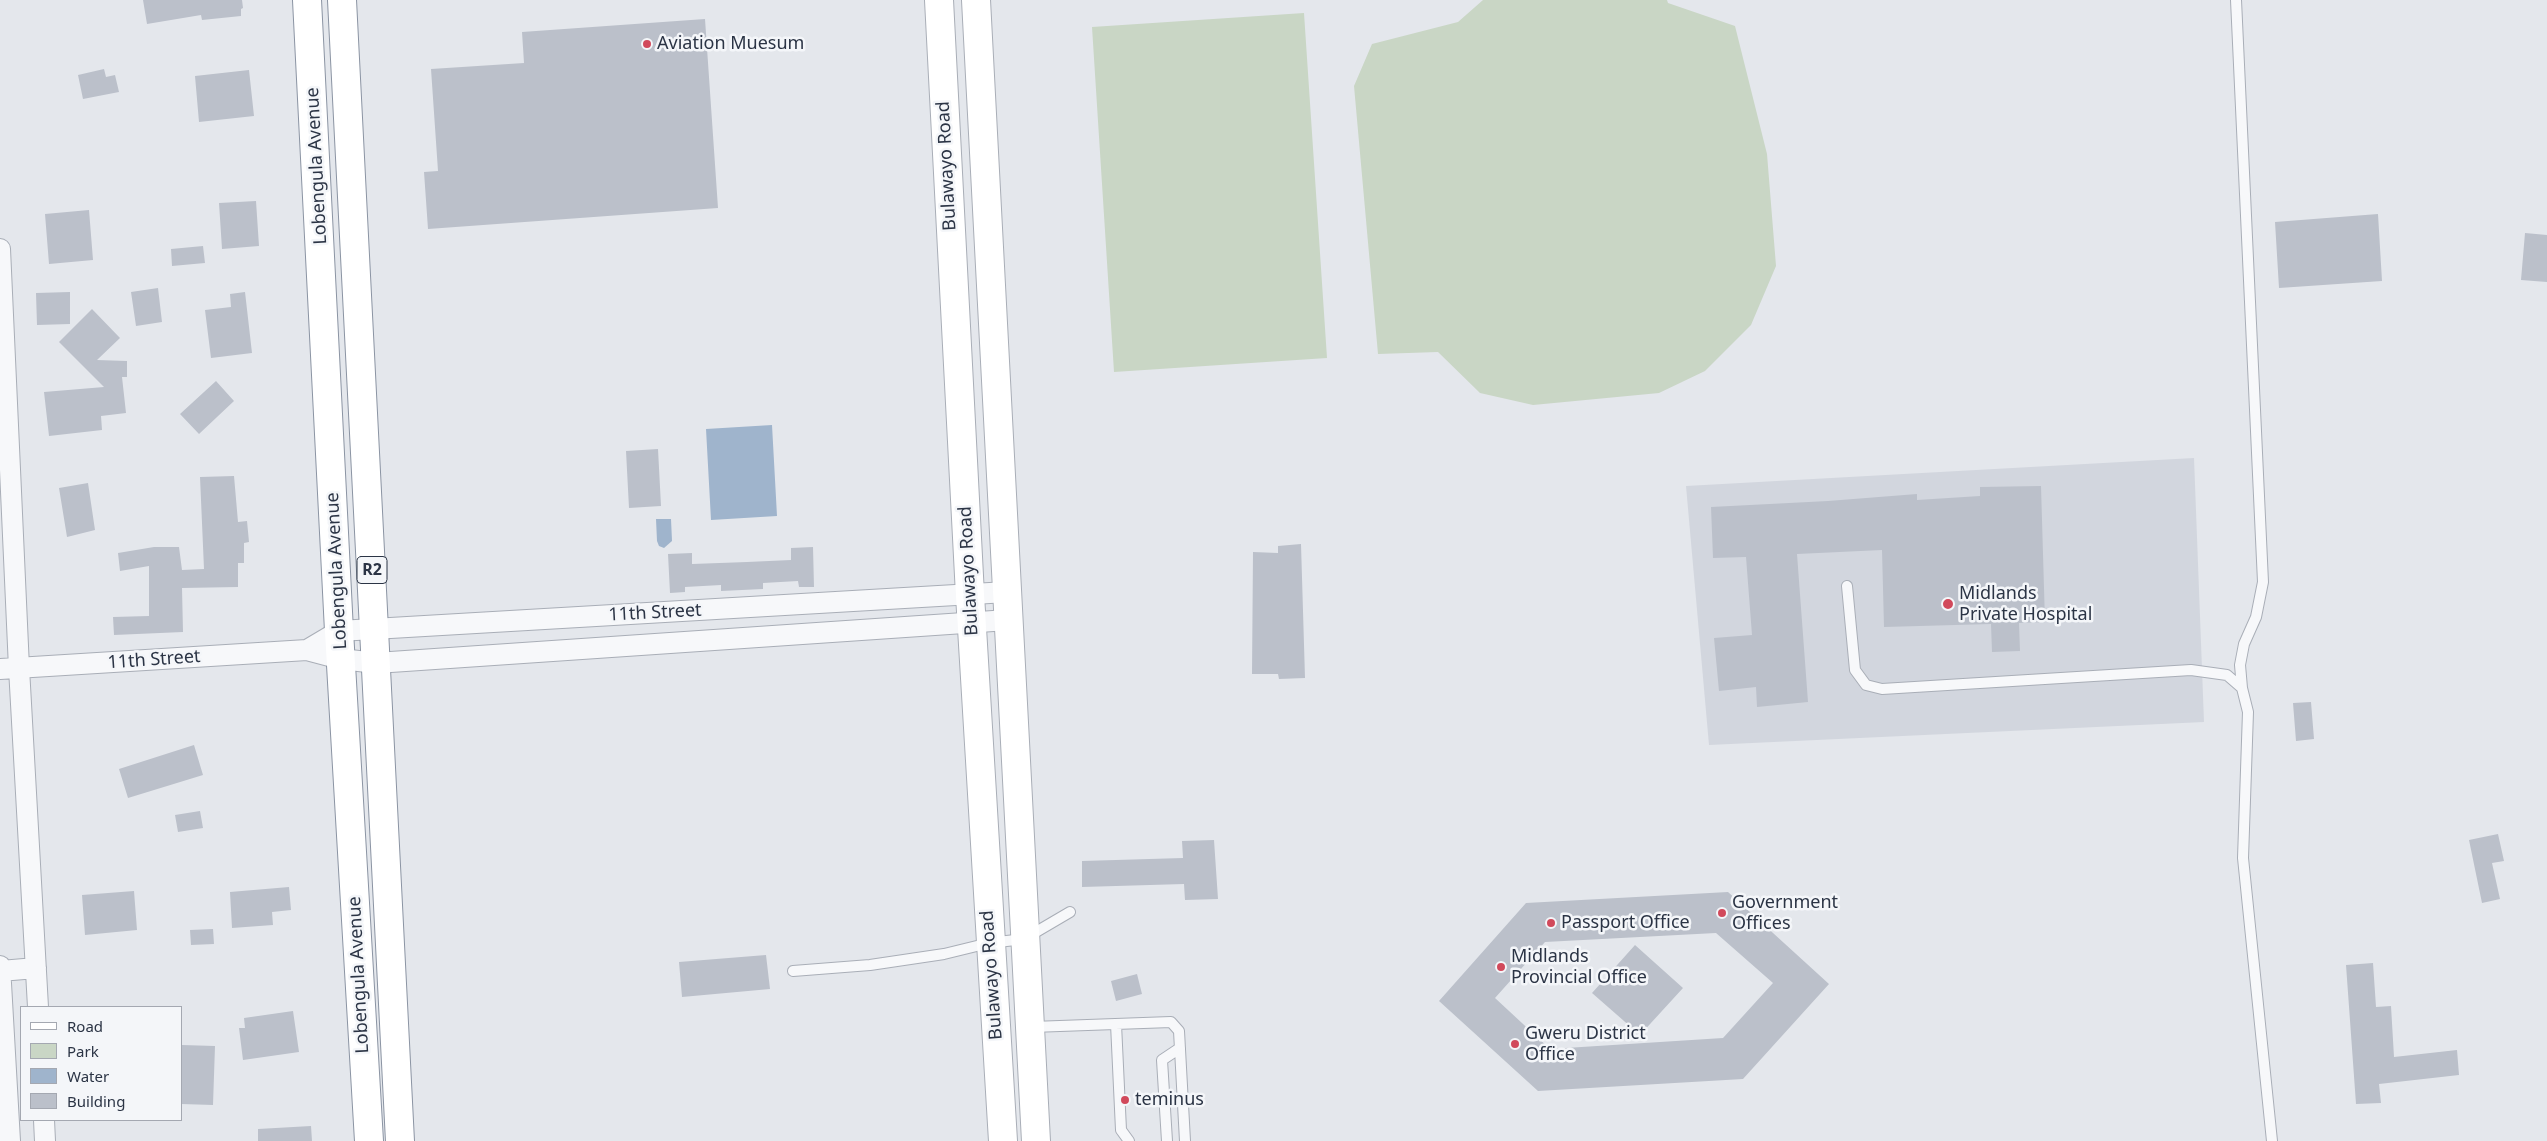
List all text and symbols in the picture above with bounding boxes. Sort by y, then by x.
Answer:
place label: Aviation Muesum [657,33,804,55]
marker: Aviation Muesum [641,38,653,50]
street label: Lobengula Avenue [302,87,332,245]
street label: Bulawayo Road [933,101,961,231]
street label: Lobengula Avenue [322,492,352,650]
street label: Bulawayo Road [955,506,983,636]
road number: R2 [357,556,387,584]
place label: Midlands Private Hospital [1959,583,2092,626]
marker: Midlands Private Hospital [1941,597,1955,611]
street label: 11th Street [608,600,702,626]
street label: 11th Street [107,646,201,674]
place label: Government Offices [1732,892,1838,934]
street label: Lobengula Avenue [344,896,374,1054]
marker: Government Offices [1716,907,1728,919]
street label: Bulawayo Road [977,909,1007,1041]
place label: Passport Office [1561,912,1690,934]
marker: Passport Office [1545,917,1557,929]
place label: Midlands Provincial Office [1511,946,1647,989]
marker: Midlands Provincial Office [1495,961,1507,973]
legend [20,1006,182,1121]
text: Road [67,1016,103,1036]
place label: Gweru District Office [1525,1023,1646,1066]
marker: Gweru District Office [1509,1038,1521,1050]
text: Park [67,1041,99,1061]
text: Water [67,1066,109,1086]
place label: teminus [1135,1089,1204,1111]
text: Building [67,1091,125,1111]
marker: teminus [1119,1094,1131,1106]

